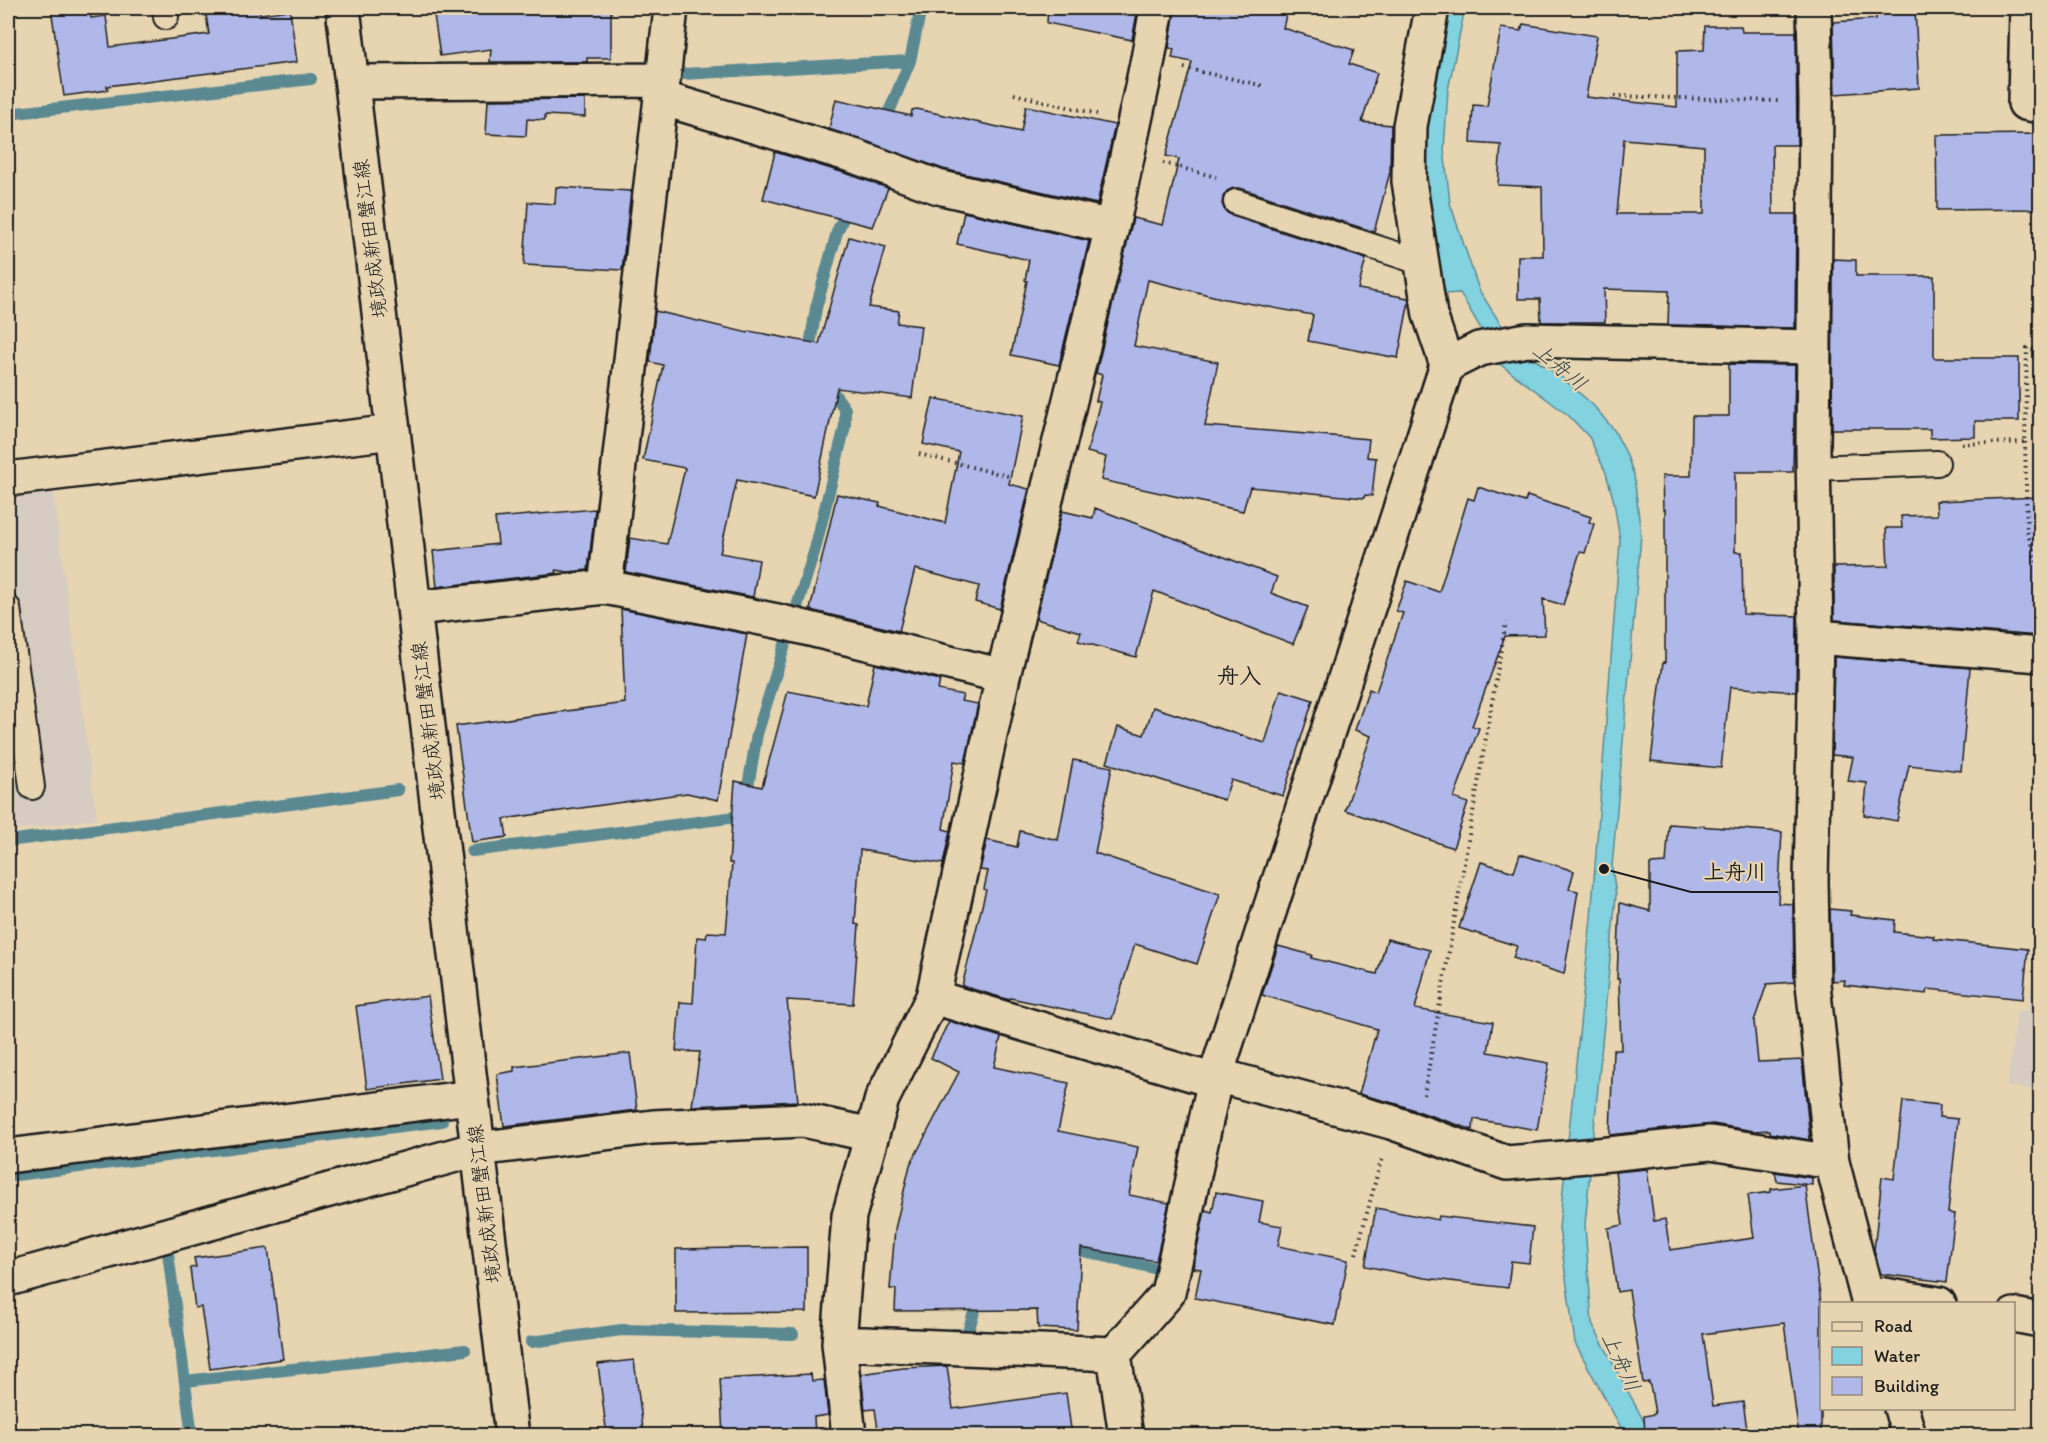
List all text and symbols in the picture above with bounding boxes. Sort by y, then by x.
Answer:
street label: 境政成新田蟹江線 [348,158,392,320]
water label: 上舟川 [1528,337,1592,396]
street label: 境政成新田蟹江線 [406,640,450,802]
district label: 舟入 [1217,662,1261,689]
callout: 上舟川 [1691,853,1778,892]
text: 上舟川 [1704,859,1767,884]
street label: 境政成新田蟹江線 [462,1123,506,1285]
legend [1820,1302,2015,1410]
text: Road [1874,1315,1913,1337]
water label: 上舟川 [1597,1328,1646,1396]
text: Water [1874,1345,1920,1367]
text: Building [1874,1375,1940,1397]

